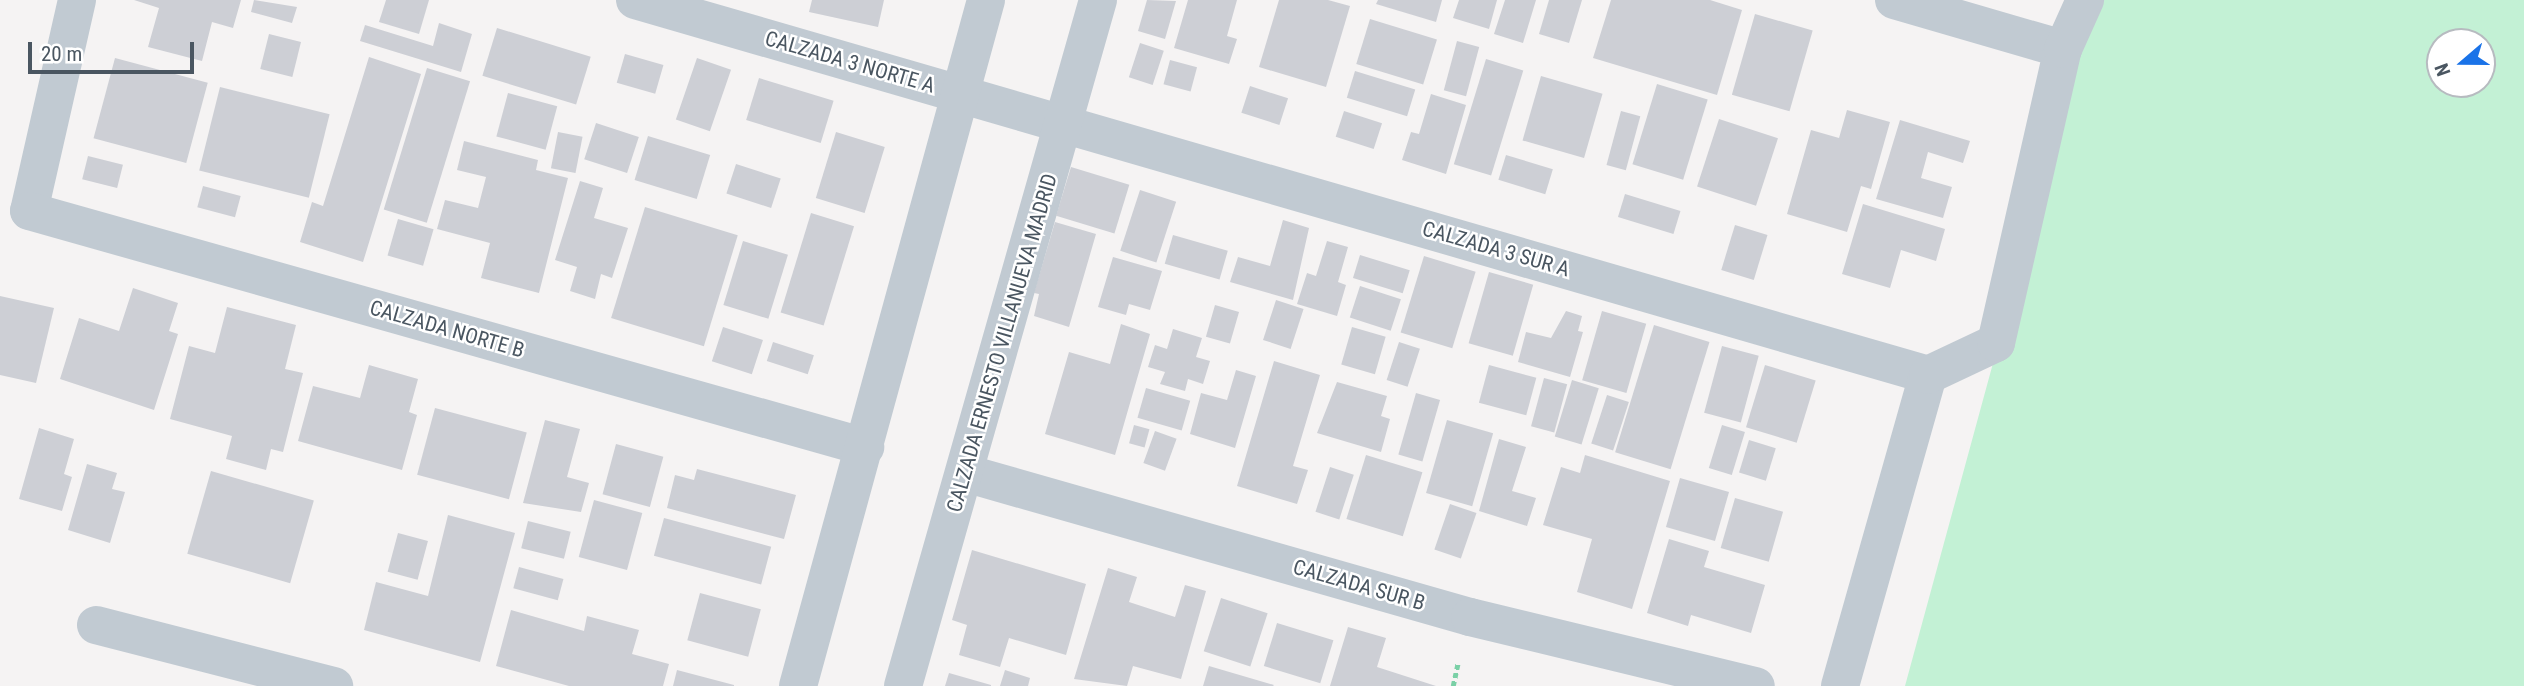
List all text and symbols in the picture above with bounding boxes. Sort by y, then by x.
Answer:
street label: CALZADA 3 NORTE A [762,26,938,98]
scale bar [32,28,198,72]
north arrow [2426,28,2496,98]
text: 20 m [41,42,82,66]
text: N [2430,60,2455,79]
street label: CALZADA ERNESTO VILLANUEVA MADRID [942,171,1062,515]
street label: CALZADA 3 SUR A [1420,216,1572,282]
street label: CALZADA NORTE B [367,295,527,363]
street label: CALZADA SUR B [1290,554,1428,616]

